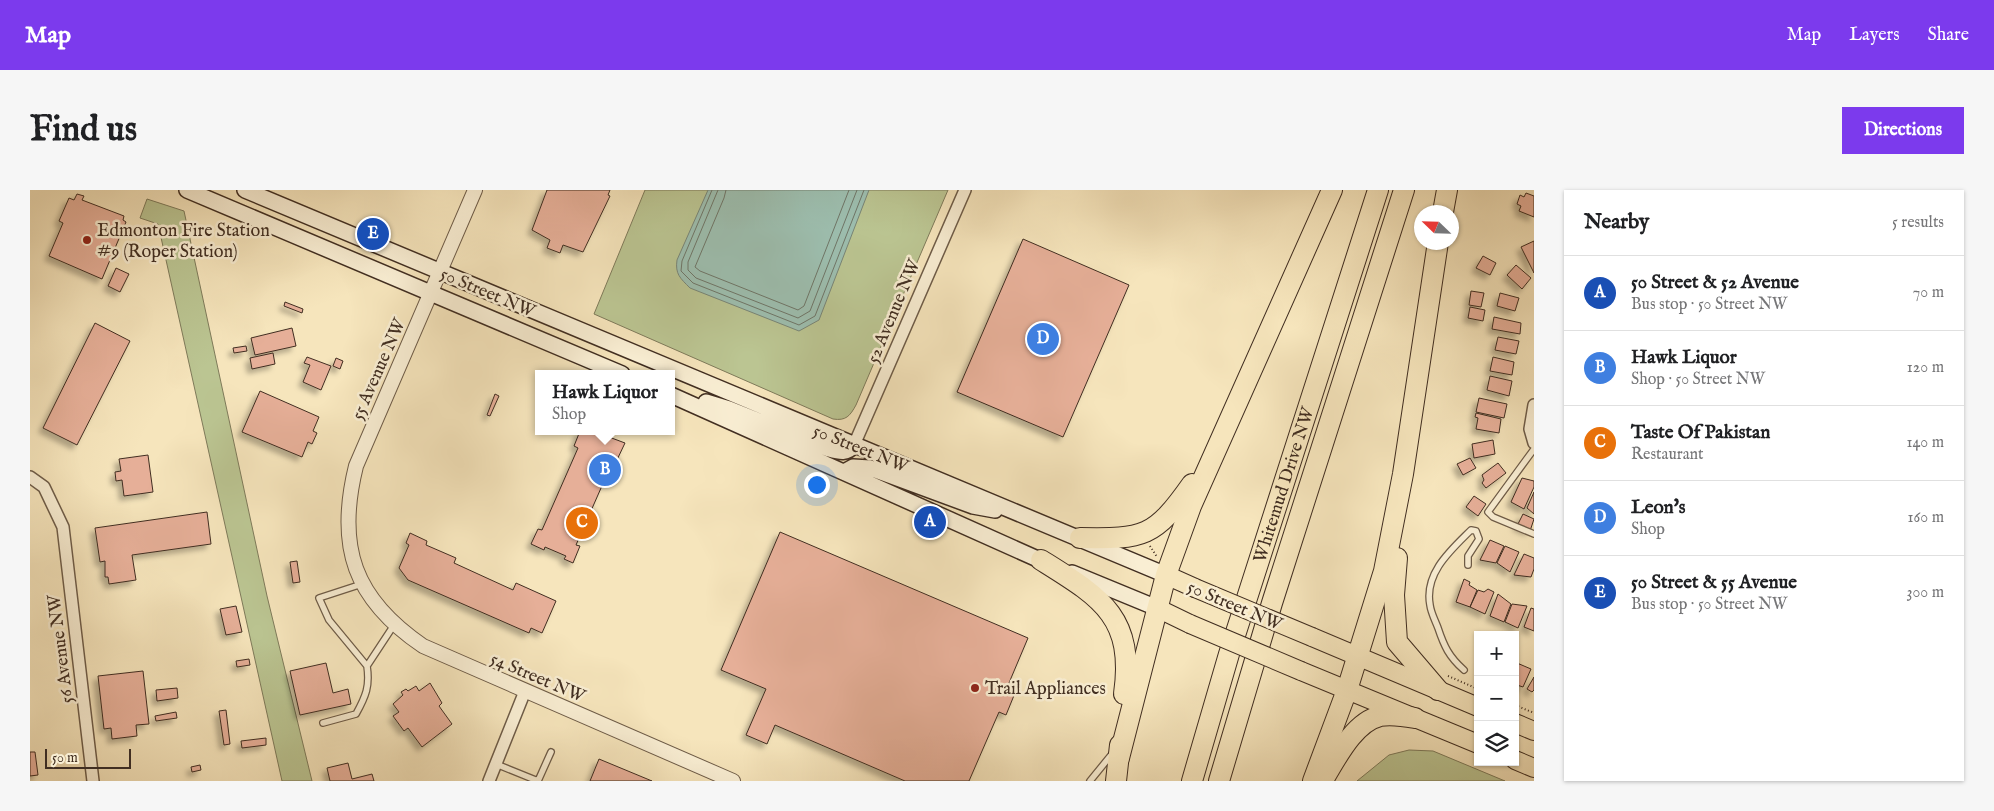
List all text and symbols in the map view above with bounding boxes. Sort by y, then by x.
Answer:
text: Map [25,20,71,51]
text: Map [1787,24,1821,47]
text: Layers [1849,24,1900,47]
text: Share [1928,24,1969,47]
button: Directions [1842,107,1964,154]
text: Find us [30,108,137,153]
north arrow [1414,205,1459,250]
text: Nearby [1584,209,1649,236]
text: 5 results [1892,213,1944,233]
pin: E [357,215,389,253]
place label: Edmonton Fire Station #9 (Roper Station) [97,220,270,264]
marker: Edmonton Fire Station #9 (Roper Station) [81,234,93,246]
street label: 52 Avenue NW [862,255,927,367]
street label: 50 Street NW [437,263,539,324]
text: 50 Street & 52 Avenue [1631,271,1799,295]
text: A [1595,283,1605,303]
text: 70 m [1913,283,1944,303]
text: Bus stop · 50 Street NW [1631,295,1787,315]
street label: 55 Avenue NW [347,315,412,424]
pin: D [1027,320,1059,358]
text: Hawk Liquor [1631,346,1737,370]
text: B [1595,358,1605,378]
text: 120 m [1907,358,1944,378]
popup [535,370,675,435]
text: Shop · 50 Street NW [1631,370,1765,390]
text: Hawk Liquor [552,381,658,405]
street label: Whitemud Drive NW [1249,404,1321,566]
text: Shop [552,405,586,425]
street label: 50 Street NW [809,420,912,479]
text: Taste Of Pakistan [1631,421,1770,445]
text: C [1594,433,1606,453]
text: 140 m [1906,433,1944,453]
text: Restaurant [1631,445,1704,465]
pin: B [589,451,621,489]
your location [804,472,830,498]
text: Leon's [1631,496,1685,520]
pin: A [914,503,946,541]
pin: C [566,504,598,542]
text: D [1594,508,1606,528]
text: 160 m [1908,508,1944,528]
text: Shop [1631,520,1665,540]
text: 50 Street & 55 Avenue [1631,571,1797,595]
street label: 50 Street NW [1184,576,1286,637]
text: E [1594,583,1606,603]
text: 300 m [1906,583,1944,603]
street label: 56 Avenue NW [43,592,80,705]
text: Bus stop · 50 Street NW [1631,595,1787,615]
map controls [1474,631,1519,766]
button: + [1474,631,1519,676]
street label: 54 Street NW [487,648,589,709]
button: − [1474,676,1519,721]
place label: Trail Appliances [985,678,1106,701]
marker: Trail Appliances [969,682,981,694]
button: layers [1474,721,1519,766]
scale bar [45,746,131,769]
text: 50 m [52,749,78,767]

